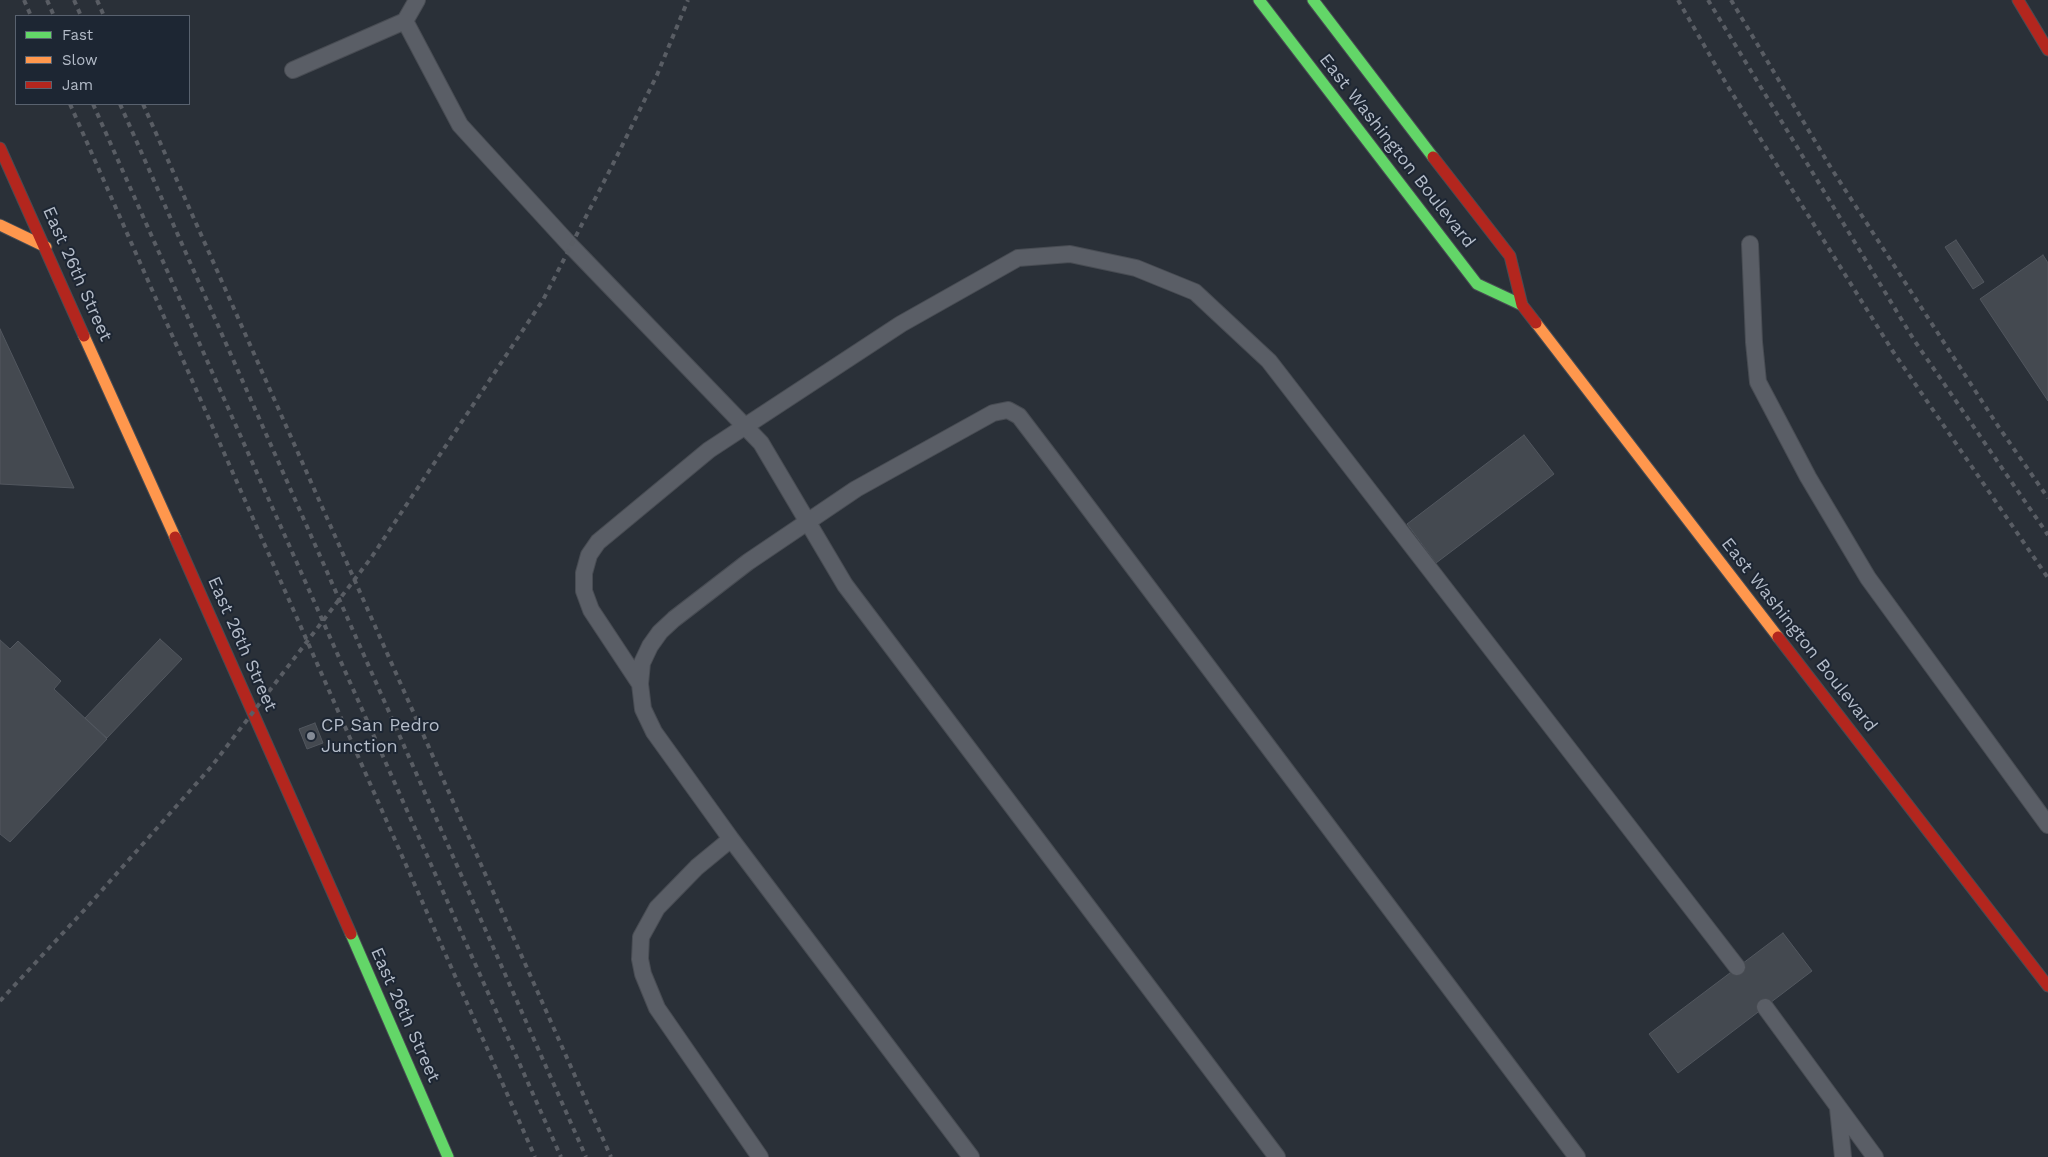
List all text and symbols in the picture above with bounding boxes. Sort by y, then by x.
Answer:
legend [15,15,190,105]
text: Fast [62,26,93,44]
street label: East Washington Boulevard [1315,50,1479,252]
text: Slow [62,51,98,69]
text: Jam [62,76,93,94]
street label: East 26th Street [38,203,116,345]
street label: East Washington Boulevard [1717,534,1881,736]
street label: East 26th Street [203,573,281,715]
place label: CP San Pedro Junction [321,715,440,758]
marker: CP San Pedro Junction [305,730,317,742]
street label: East 26th Street [366,944,444,1086]

